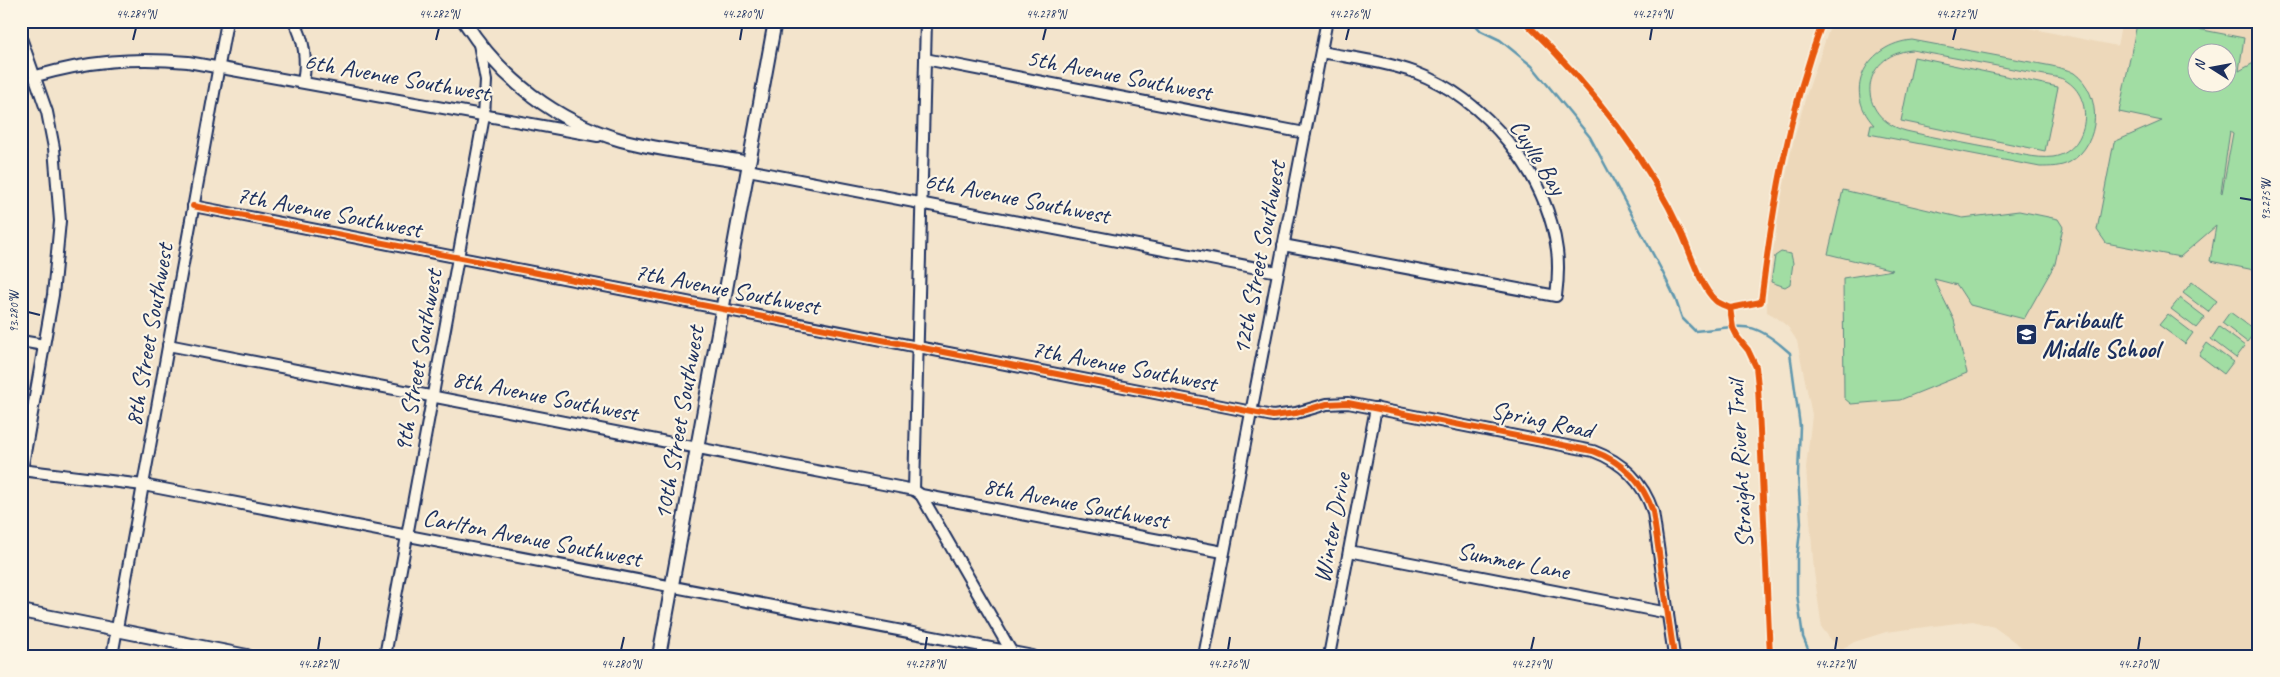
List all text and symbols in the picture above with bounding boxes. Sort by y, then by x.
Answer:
text: 44.284°N [116,6,158,22]
text: 44.282°N [419,6,461,22]
text: 44.280°N [722,6,764,22]
text: 44.278°N [1026,6,1068,22]
text: 44.276°N [1329,6,1371,22]
text: 44.274°N [1632,6,1674,22]
text: 44.272°N [1936,6,1978,22]
street label: 5th Avenue Southwest [1024,41,1217,109]
north arrow [2188,42,2238,92]
street label: 6th Avenue Southwest [302,45,495,110]
text: N [2191,57,2209,71]
street label: Cuylle Bay [1502,113,1575,203]
street label: 12th Street Southwest [1225,156,1294,357]
street label: 6th Avenue Southwest [922,164,1115,232]
text: 93.275°W [2258,177,2274,221]
street label: 7th Avenue Southwest [234,178,427,246]
street label: 8th Street Southwest [117,239,181,429]
street label: 7th Avenue Southwest [632,255,825,323]
street label: 9th Street Southwest [386,265,450,455]
text: 93.280°W [6,289,22,333]
place label: Faribault Middle School [2042,304,2164,365]
street label: 10th Street Southwest [646,321,712,522]
school or university icon: Faribault Middle School [2014,322,2038,346]
street label: 7th Avenue Southwest [1029,332,1222,400]
street label: 8th Avenue Southwest [450,362,643,430]
street label: Straight River Trail [1719,375,1760,549]
street label: Spring Road [1488,394,1600,447]
street label: 8th Avenue Southwest [981,469,1174,537]
street label: Winter Drive [1306,469,1359,585]
street label: Carlton Avenue Southwest [420,501,647,575]
street label: Summer Lane [1454,534,1574,588]
text: 44.282°N [298,656,340,672]
text: 44.280°N [601,656,643,672]
text: 44.278°N [905,656,947,672]
text: 44.276°N [1208,656,1250,672]
text: 44.274°N [1511,656,1553,672]
text: 44.272°N [1815,656,1857,672]
text: 44.270°N [2118,656,2160,672]

